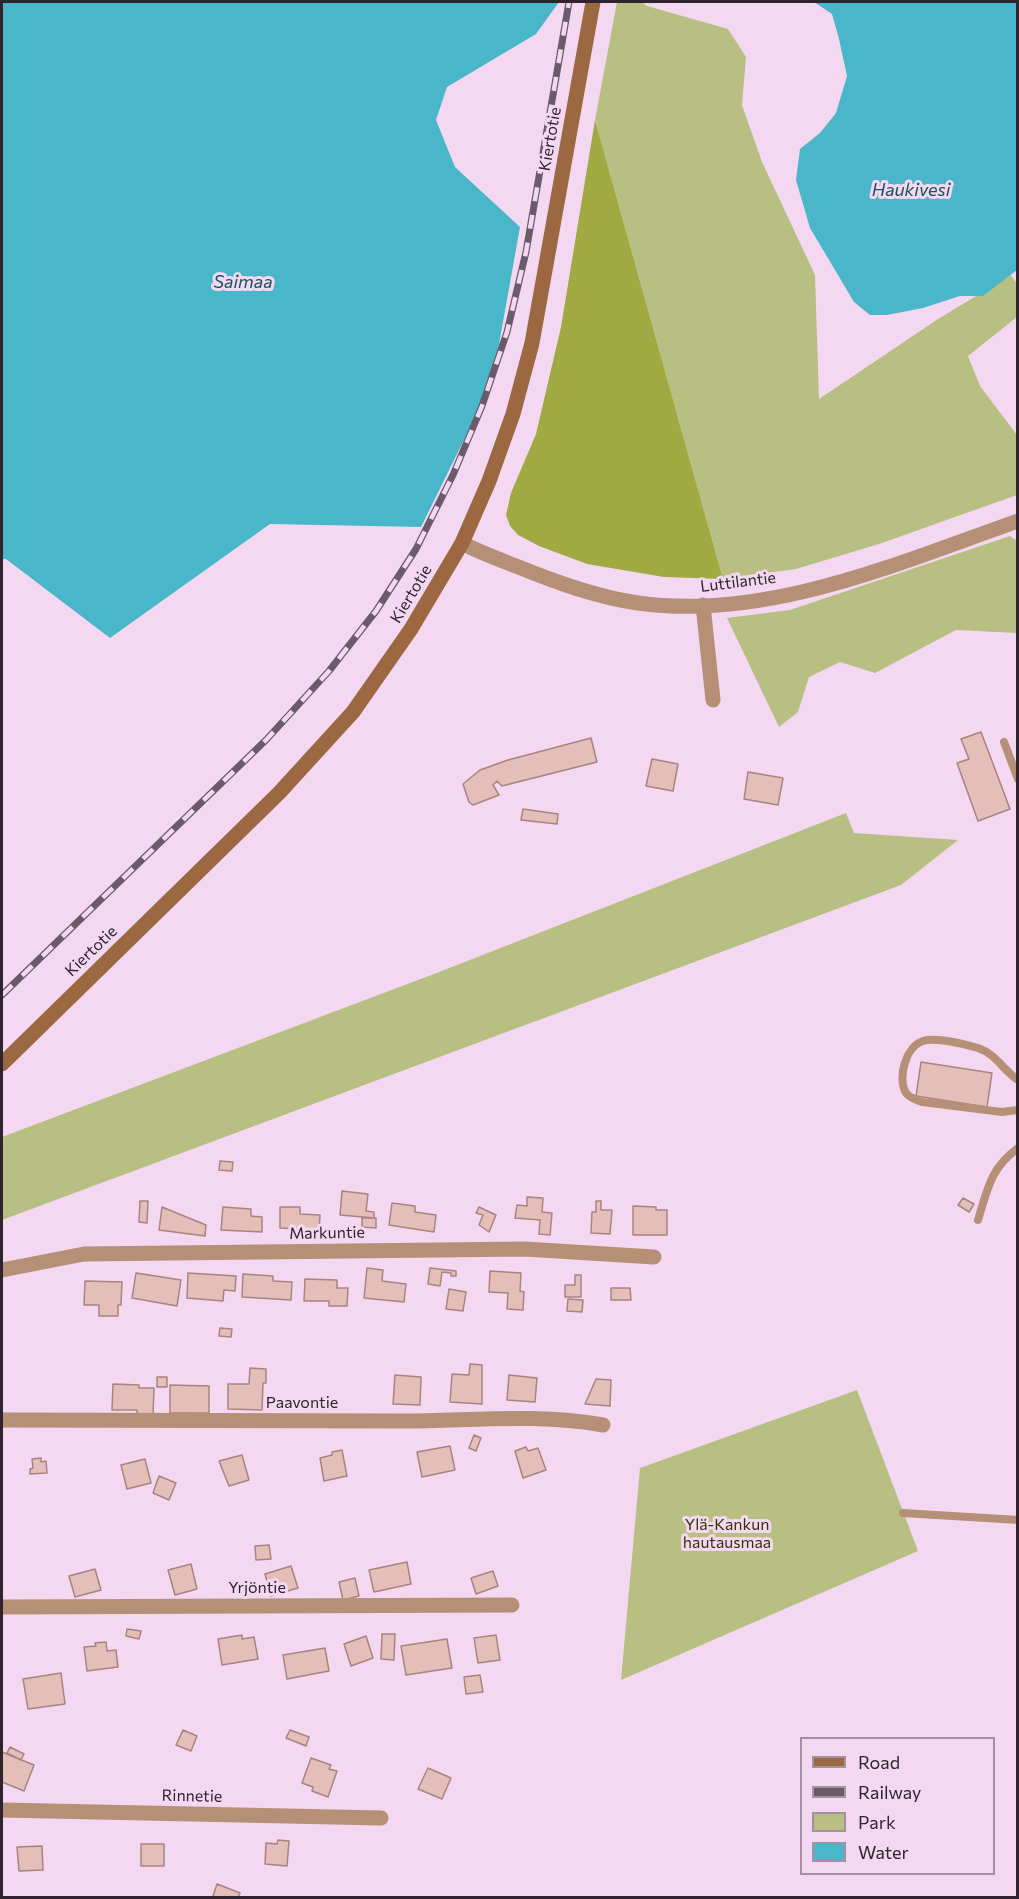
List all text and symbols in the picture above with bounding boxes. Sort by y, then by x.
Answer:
street label: Kiertotie [535,105,565,173]
water label: Haukivesi [872,179,950,201]
water label: Saimaa [213,271,273,293]
street label: Kiertotie [386,561,436,627]
street label: Luttilantie [699,568,777,596]
street label: Kiertotie [61,922,121,980]
street label: Markuntie [289,1223,365,1243]
street label: Paavontie [266,1393,338,1413]
park label: Ylä-Kankun hautausmaa [683,1515,771,1553]
street label: Yrjöntie [228,1578,286,1598]
legend [800,1737,995,1875]
text: Road [858,1751,900,1773]
text: Railway [858,1781,921,1803]
street label: Rinnetie [162,1786,222,1806]
text: Park [858,1811,896,1833]
text: Water [858,1841,909,1863]

